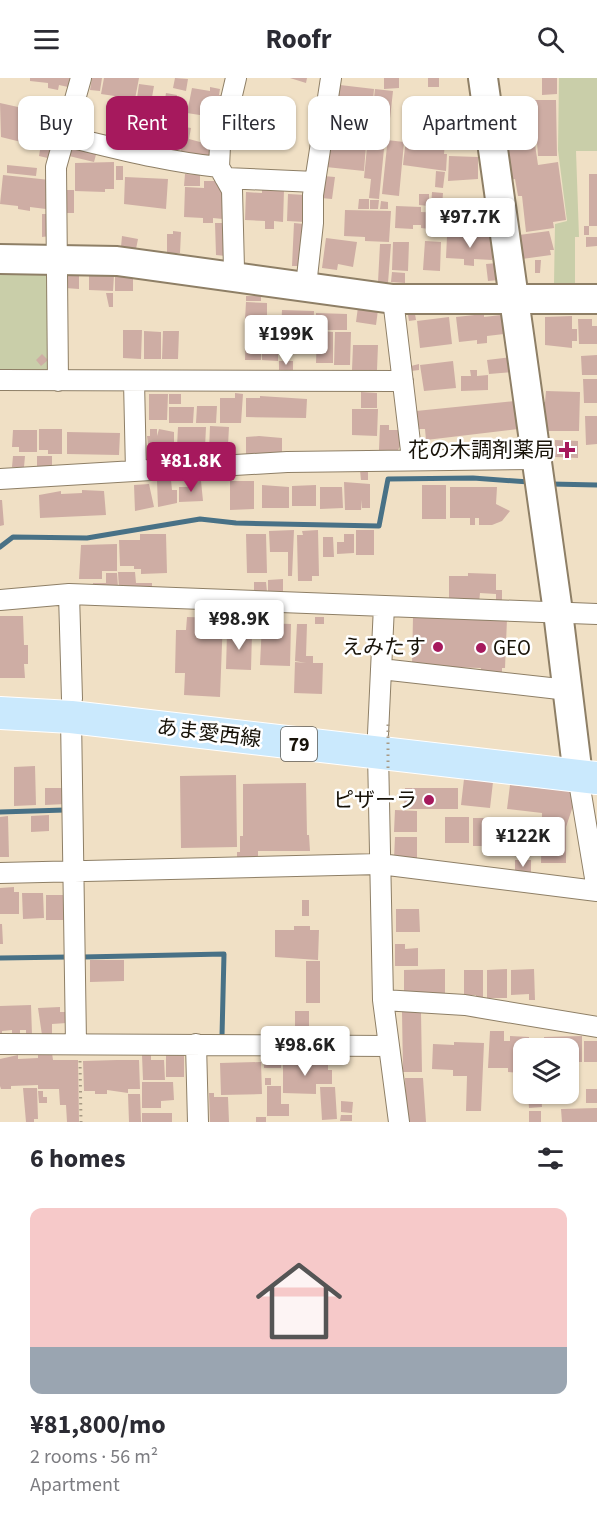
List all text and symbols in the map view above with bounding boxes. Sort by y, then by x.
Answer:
text: Roofr [265,20,332,59]
icon: menu [30,23,63,56]
icon: search [534,23,567,56]
chip: Buy [18,96,94,150]
chip: Rent [106,96,188,150]
chip: Filters [200,96,296,150]
chip: New [308,96,390,150]
chip: Apartment [402,96,538,150]
pin: ¥97.7K [421,198,519,249]
text: ¥97.7K [440,203,500,231]
pin: ¥199K [244,315,328,366]
text: ¥199K [259,320,313,348]
place label: 花の木調剤薬局 [408,435,555,465]
pin: ¥81.8K [142,442,240,493]
marker: 花の木調剤薬局 [560,443,574,457]
text: ¥81.8K [161,447,221,475]
pin: ¥98.9K [190,600,288,651]
text: ¥98.9K [209,605,269,633]
place label: えみたす [342,632,426,662]
place label: GEO [493,633,531,663]
marker: えみたす [431,640,445,654]
marker: GEO [474,641,488,655]
street label: あま愛西線 [155,712,263,754]
road number: 79 [281,727,317,761]
place label: ピザーラ [333,785,417,815]
marker: ピザーラ [422,793,436,807]
pin: ¥122K [481,817,565,868]
text: ¥122K [496,822,550,850]
pin: ¥98.6K [256,1026,354,1077]
text: ¥98.6K [275,1031,335,1059]
map controls [513,1038,579,1104]
button: layers [513,1038,579,1104]
text: 6 homes [30,1140,125,1177]
icon: filters [534,1142,567,1175]
icon: home [245,1247,353,1355]
text: ¥81,800/mo [30,1406,166,1443]
text: 2 rooms · 56 m² [30,1443,158,1471]
text: Apartment [30,1471,120,1499]

